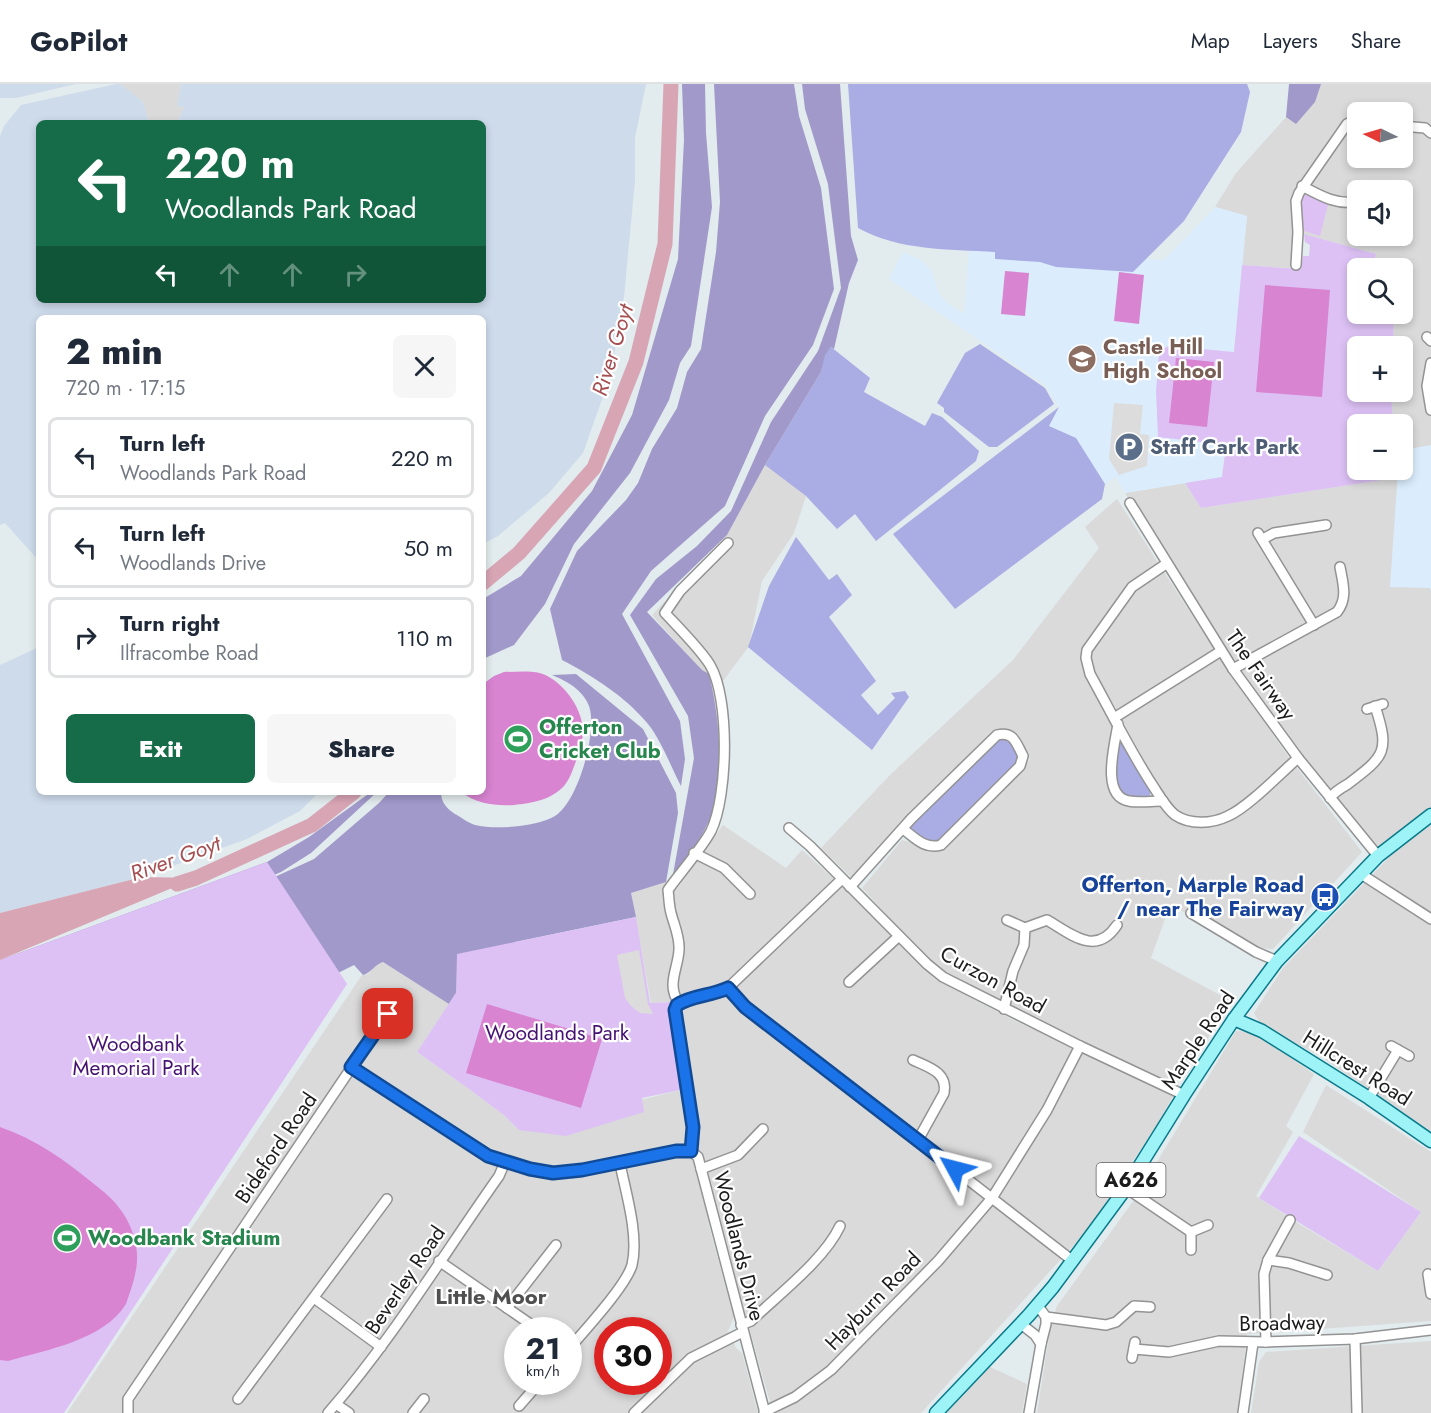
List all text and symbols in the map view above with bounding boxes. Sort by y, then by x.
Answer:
text: GoPilot [30,21,127,62]
text: Map [1191,26,1230,56]
text: Layers [1263,26,1318,56]
text: Share [1351,26,1401,56]
north arrow [1347,102,1413,168]
map controls [1347,102,1413,480]
text: 220 m [165,133,295,194]
icon: left [66,144,144,222]
button: sound [1347,180,1413,246]
text: Woodlands Park Road [165,189,417,228]
icon: left [150,258,183,291]
icon: ahead [213,258,246,291]
icon: ahead [276,258,309,291]
icon: right [339,258,372,291]
button: search [1347,258,1413,324]
water label: River Goyt [583,299,642,400]
text: 2 min [66,325,163,377]
place label: Castle Hill High School [1103,332,1222,386]
button: close [393,335,456,398]
button: + [1347,336,1413,402]
school or university icon: Castle Hill High School [1066,343,1098,375]
text: 720 m · 17:15 [66,374,185,403]
button: − [1347,414,1413,480]
text: Turn left [120,427,205,459]
parking icon: Staff Cark Park [1113,431,1145,463]
place label: Staff Cark Park [1150,432,1299,462]
icon: left [69,441,102,474]
text: 220 m [391,442,453,474]
text: Woodlands Park Road [120,459,306,488]
text: Turn left [120,517,205,549]
icon: left [69,531,102,564]
text: 50 m [404,532,453,564]
text: Woodlands Drive [120,549,266,578]
text: Turn right [120,607,220,639]
icon: right [69,621,102,654]
text: 110 m [396,622,453,654]
street label: The Fairway [1219,624,1304,727]
text: Ilfracombe Road [120,639,259,668]
place label: Offerton Cricket Club [539,712,661,766]
button: Exit [66,714,255,783]
button: Share [267,714,456,783]
sports icon: Offerton Cricket Club [502,723,534,755]
water label: River Goyt [125,826,226,889]
place label: Offerton, Marple Road / near The Fairway [1082,870,1305,924]
bus stop icon: Offerton, Marple Road / near The Fairway [1309,881,1341,913]
street label: Curzon Road [935,939,1051,1021]
street label: Marple Road [1154,985,1242,1095]
pin [362,988,413,1039]
icon: arrive [371,997,404,1030]
park label: Woodlands Park [485,1018,630,1048]
street label: Hillcrest Road [1297,1023,1417,1113]
park label: Woodbank Memorial Park [73,1029,200,1083]
street label: Bideford Road [228,1086,324,1210]
position arrow [923,1137,987,1201]
road number: A626 [1096,1163,1166,1197]
street label: Woodlands Drive [706,1168,772,1324]
street label: Beverley Road [358,1220,452,1340]
sports icon: Woodbank Stadium [51,1222,83,1254]
place label: Woodbank Stadium [88,1223,280,1253]
street label: Hayburn Road [818,1245,928,1357]
district label: Little Moor [435,1280,547,1312]
street label: Broadway [1239,1307,1326,1339]
speed limit sign: 30 [594,1317,672,1395]
text: 21 [526,1327,560,1370]
text: km/h [526,1360,560,1382]

